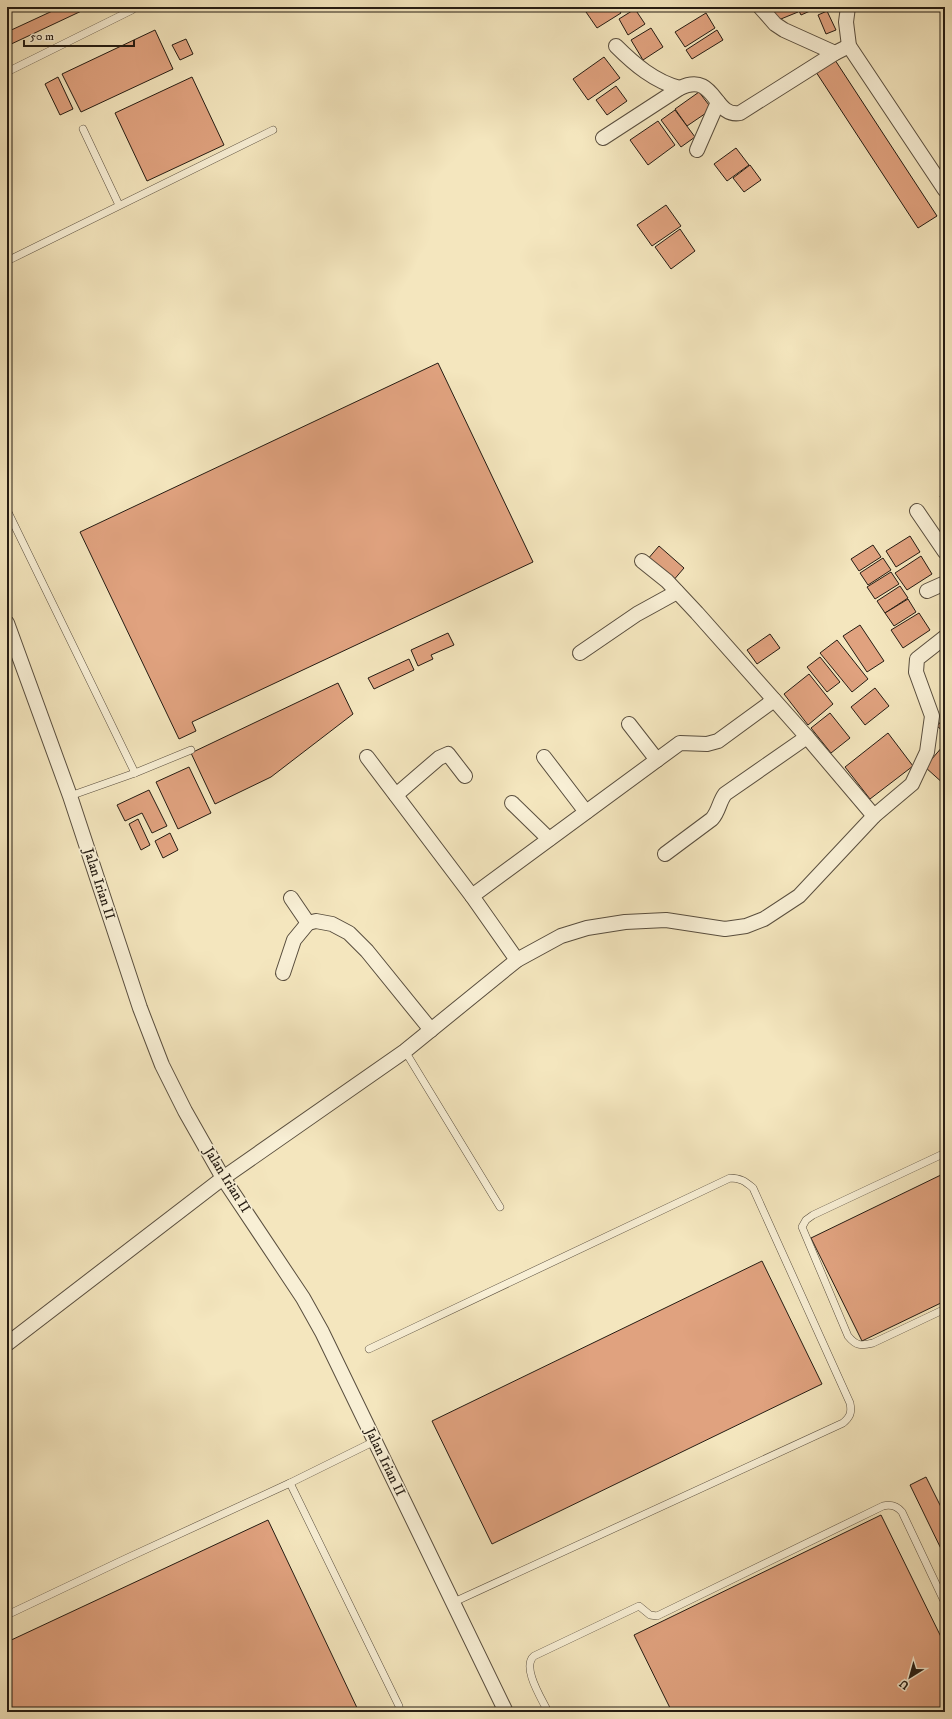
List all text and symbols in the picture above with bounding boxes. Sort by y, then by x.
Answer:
scale bar [24,22,134,48]
text: 50 m [30,29,54,44]
street label: Jalan Irian II [78,844,119,922]
street label: Jalan Irian II [199,1142,254,1216]
street label: Jalan Irian II [360,1423,409,1499]
north arrow [890,1657,930,1697]
text: U [897,1676,912,1692]

